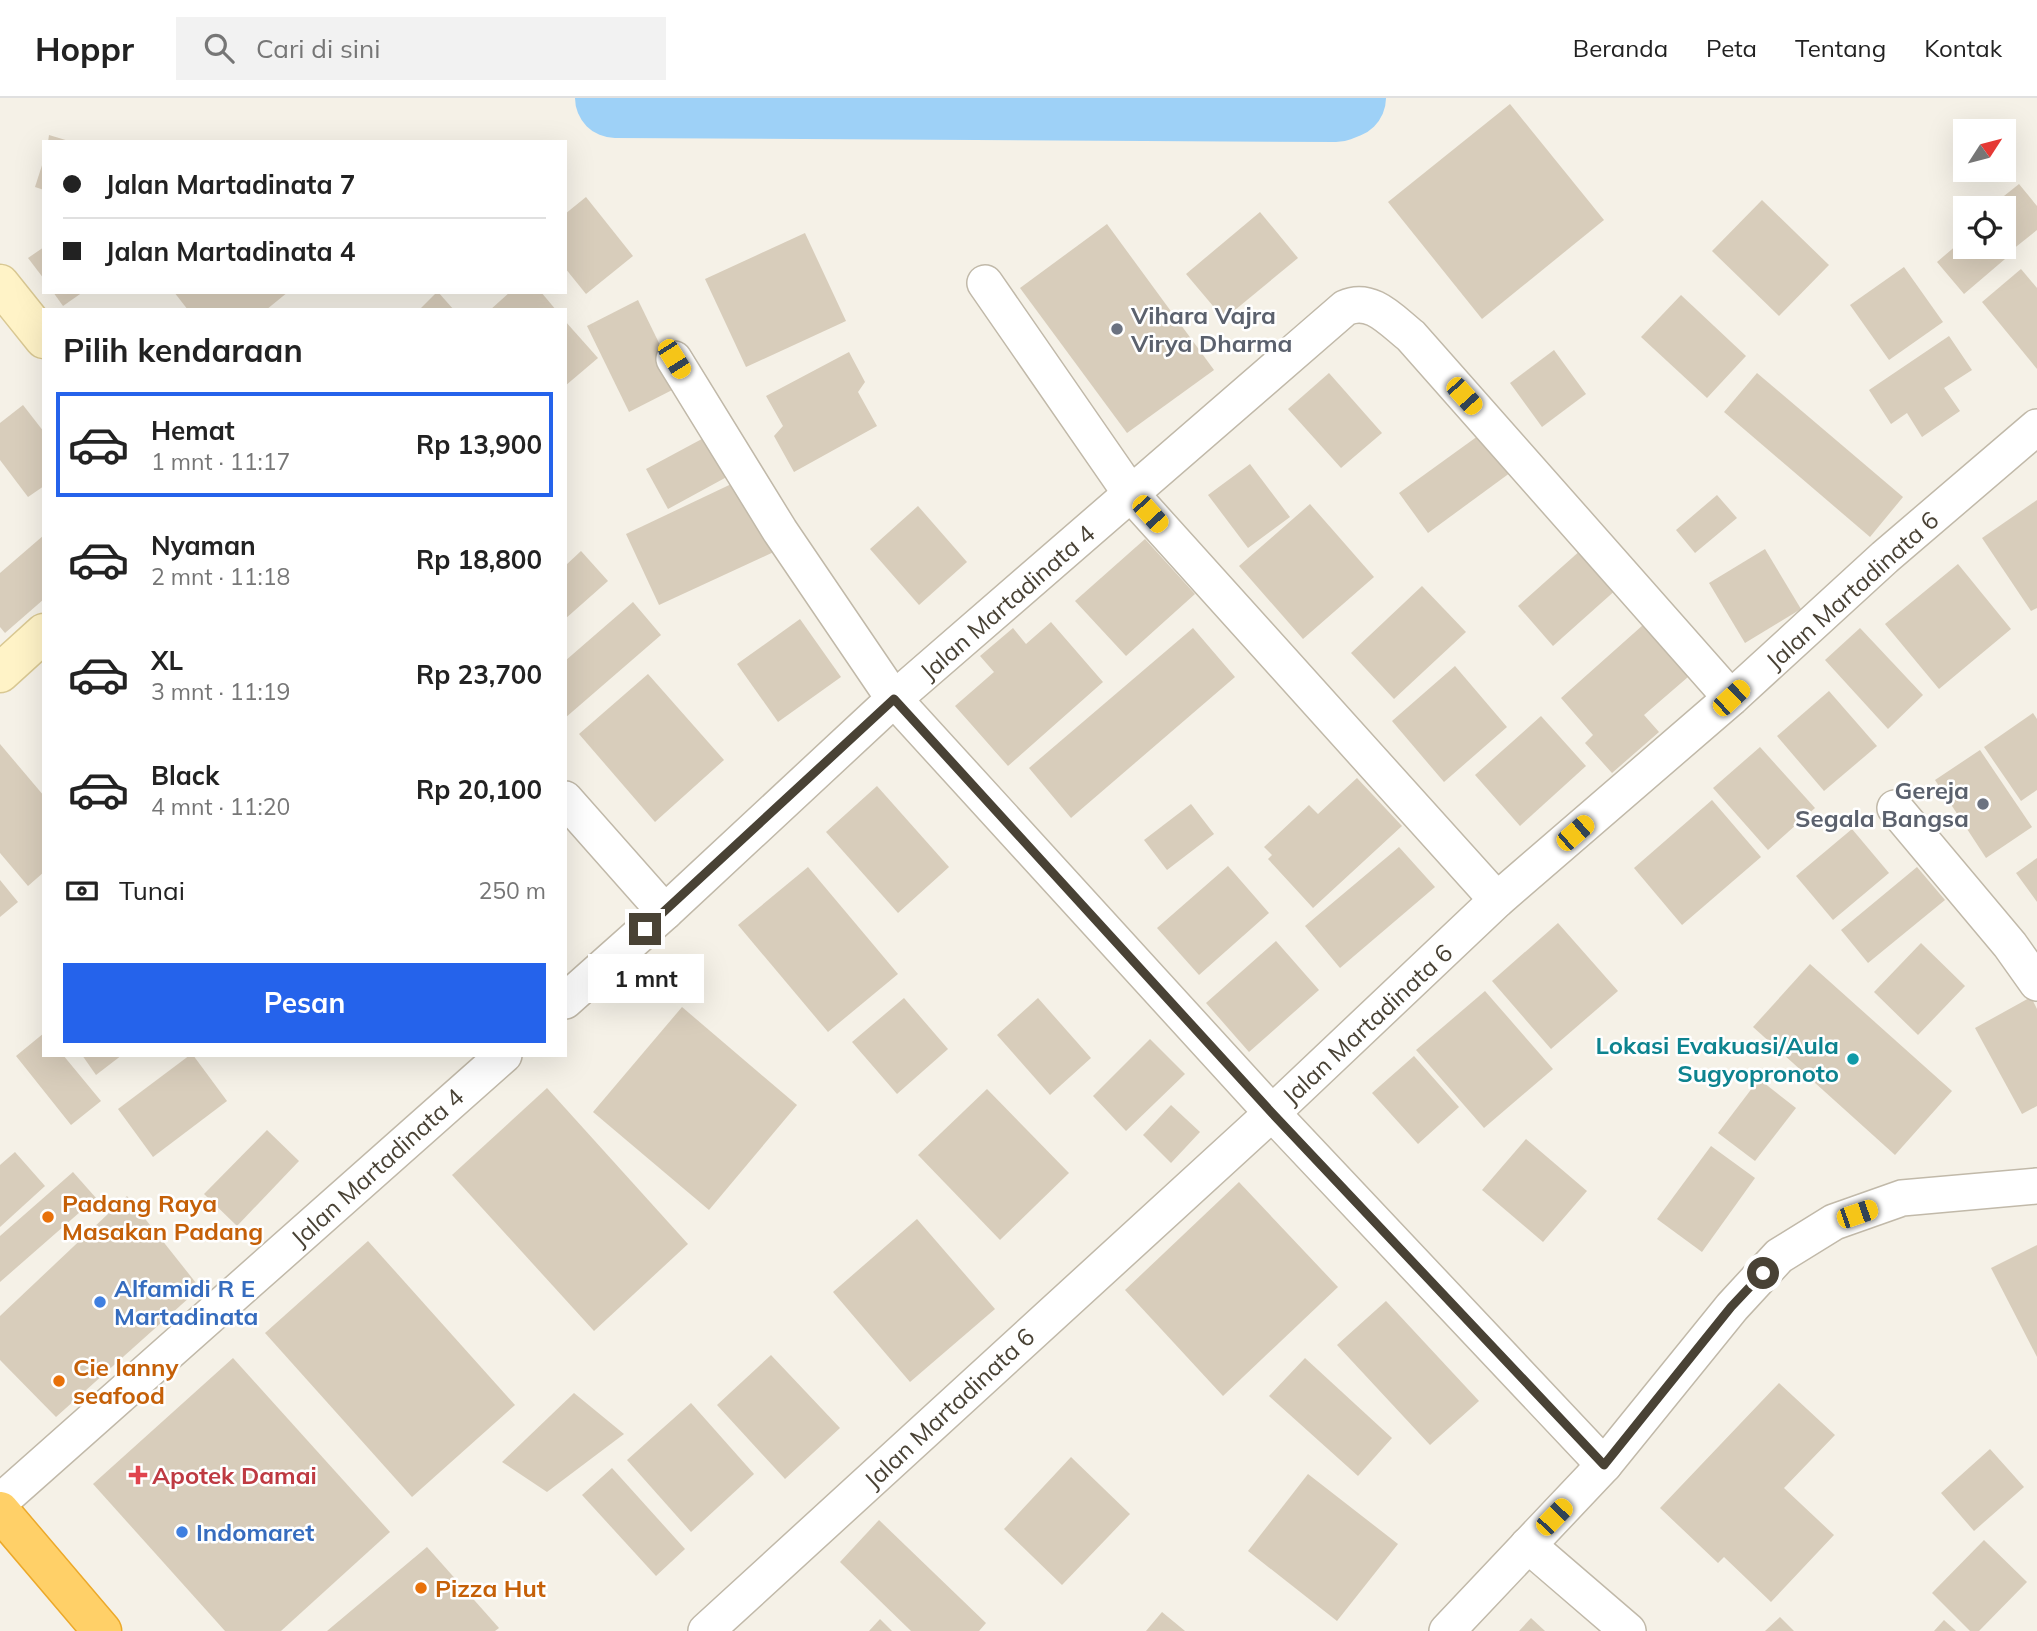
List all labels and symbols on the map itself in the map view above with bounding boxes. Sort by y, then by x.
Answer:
north arrow [1953,119,2016,182]
place label: Vihara Vajra Virya Dharma [1130,300,1293,358]
marker: Vihara Vajra Virya Dharma [1109,321,1125,337]
car [654,336,695,382]
car [1443,373,1486,419]
car [1129,491,1172,537]
street label: Jalan Martadinata 6 [1760,505,1944,675]
street label: Jalan Martadinata 4 [913,518,1101,686]
car [1709,676,1754,720]
place label: Gereja Segala Bangsa [1795,775,1969,833]
marker: Gereja Segala Bangsa [1975,796,1991,812]
car [1553,811,1598,855]
route end [629,913,661,945]
street label: Jalan Martadinata 6 [1276,937,1458,1111]
callout: 1 mnt [587,954,703,1002]
place label: Lokasi Evakuasi/Aula Sugyopronoto [1596,1030,1839,1088]
marker: Lokasi Evakuasi/Aula Sugyopronoto [1845,1051,1861,1067]
street label: Jalan Martadinata 4 [285,1082,469,1252]
place label: Padang Raya Masakan Padang [62,1188,263,1246]
car [1834,1197,1881,1231]
marker: Padang Raya Masakan Padang [40,1209,56,1225]
route start [1747,1257,1779,1289]
place label: Alfamidi R E Martadinata [114,1273,258,1331]
marker: Alfamidi R E Martadinata [92,1294,108,1310]
street label: Jalan Martadinata 6 [858,1321,1040,1495]
place label: Cie lanny seafood [73,1352,179,1410]
marker: Cie lanny seafood [51,1373,67,1389]
place label: Apotek Damai [152,1460,317,1490]
marker: Apotek Damai [130,1467,146,1483]
car [1532,1495,1577,1539]
place label: Indomaret [196,1517,314,1547]
marker: Indomaret [174,1524,190,1540]
place label: Pizza Hut [435,1573,546,1603]
marker: Pizza Hut [413,1580,429,1596]

